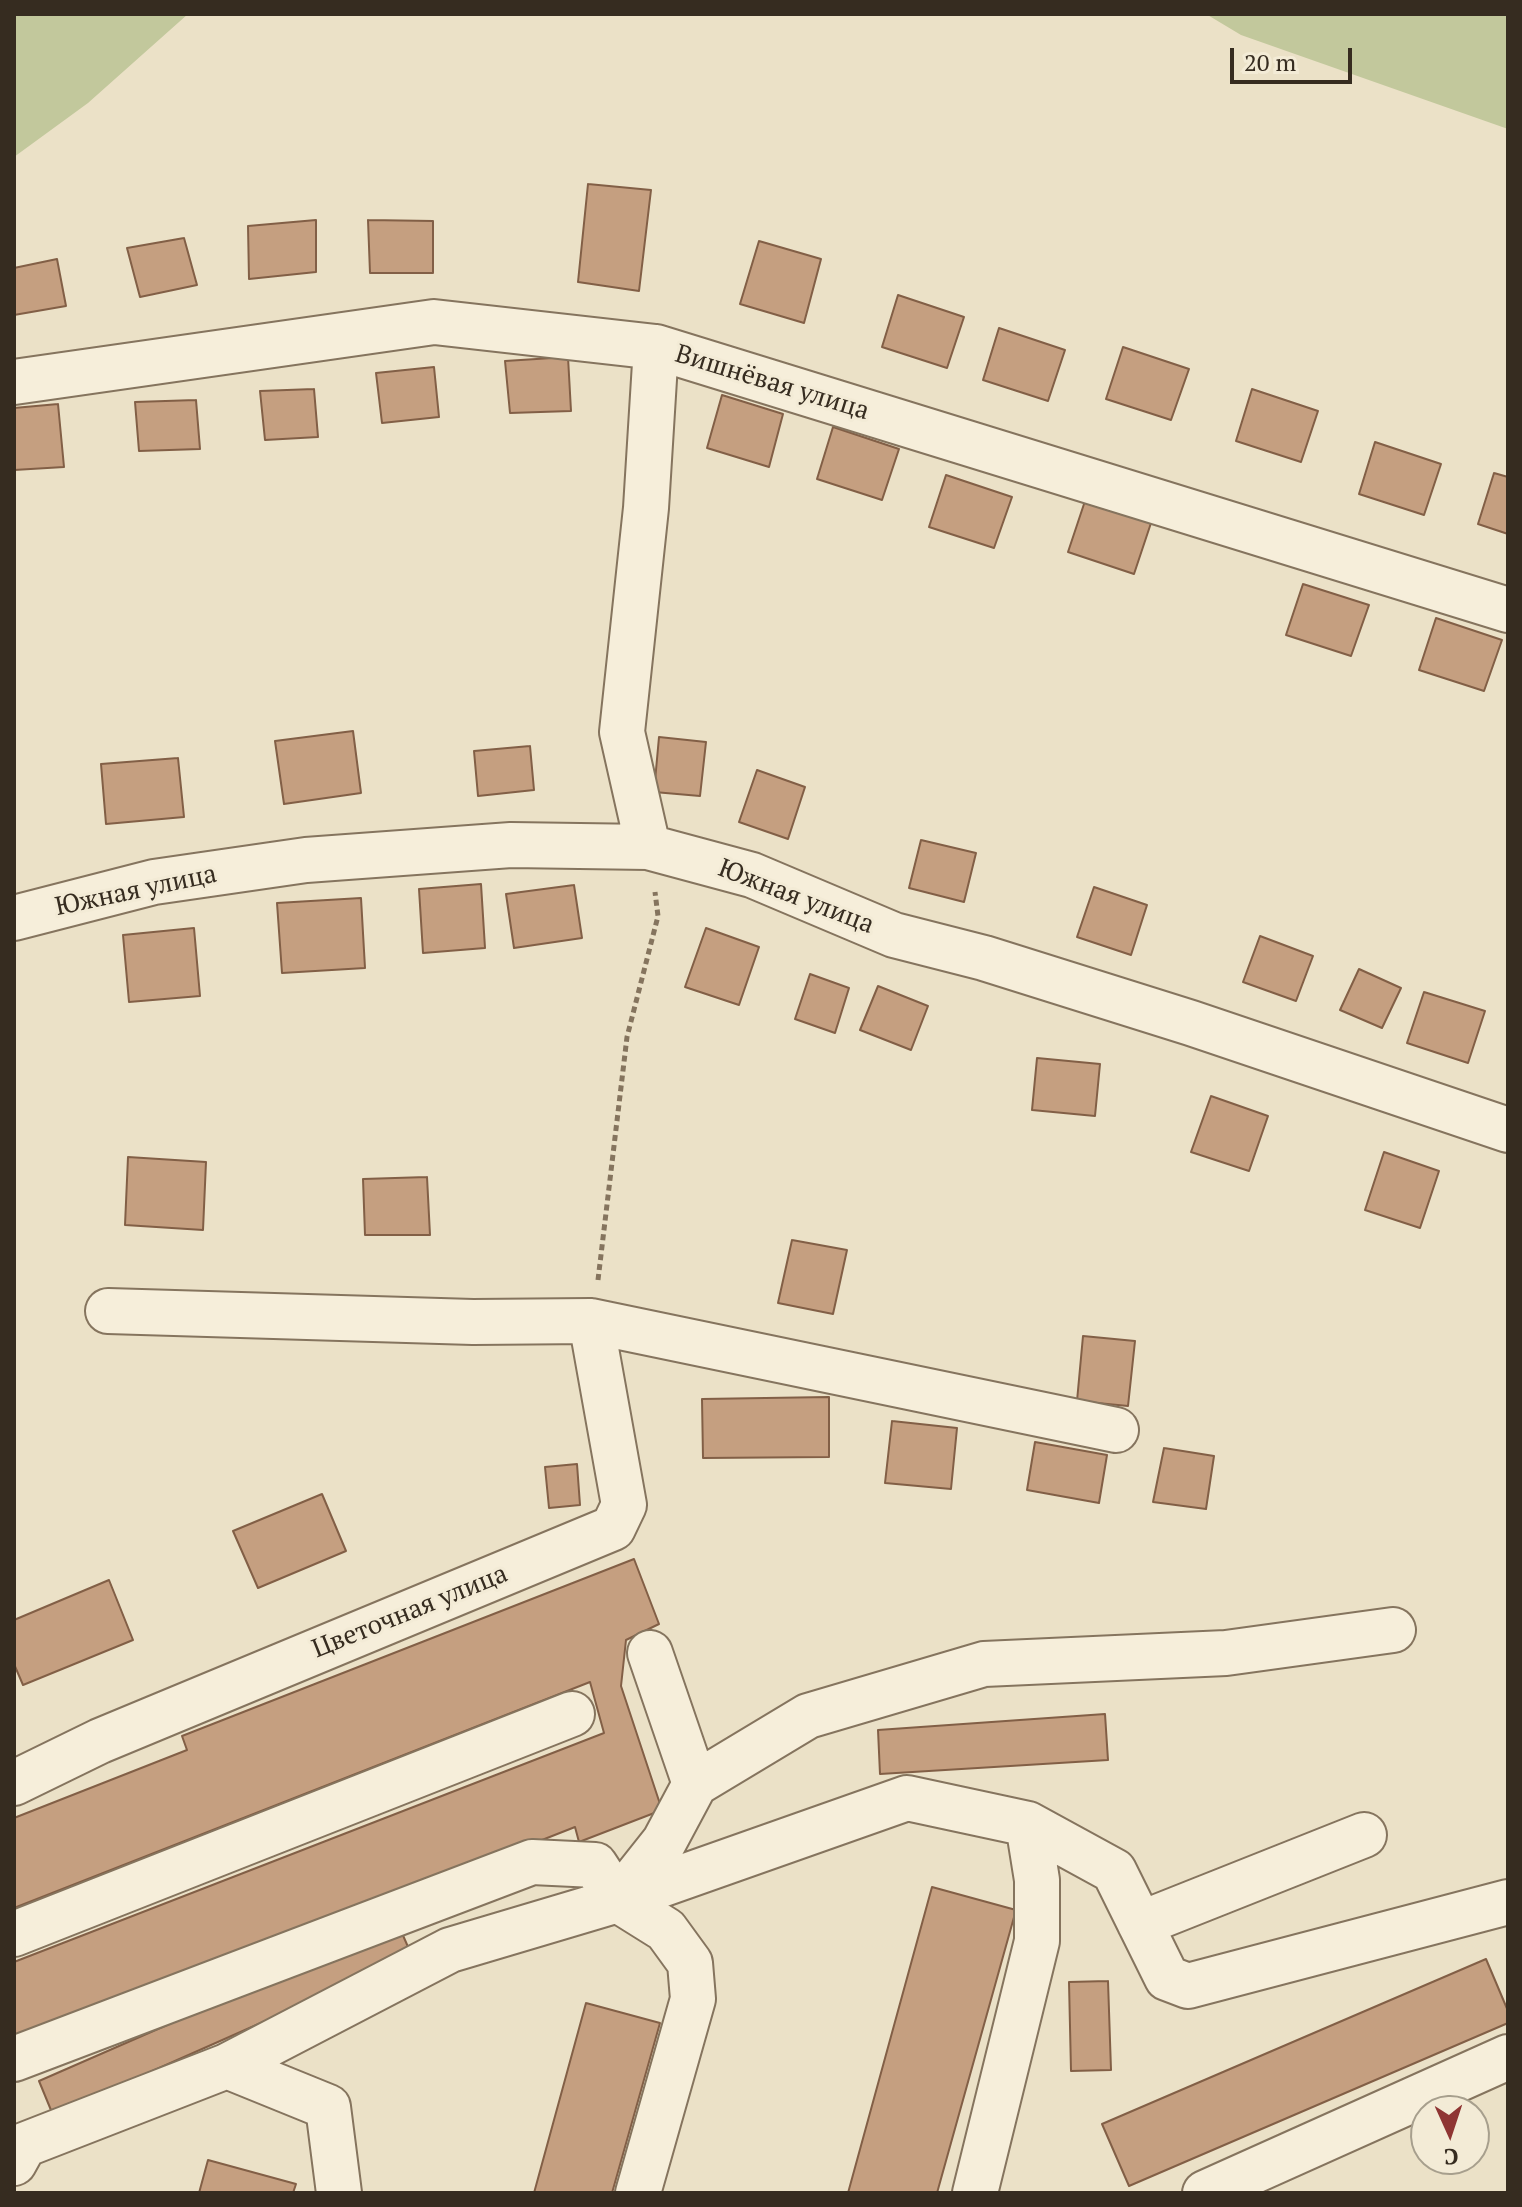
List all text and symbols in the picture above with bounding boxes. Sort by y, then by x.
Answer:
scale bar [1234,32,1356,82]
text: 20 m [1244,46,1296,78]
street label: Вишнёвая улица [671,339,873,427]
street label: Южная улица [714,853,878,941]
street label: Южная улица [52,859,220,923]
street label: Цветочная улица [308,1559,512,1665]
north arrow [1410,2095,1490,2175]
text: С [1443,2143,1459,2172]

